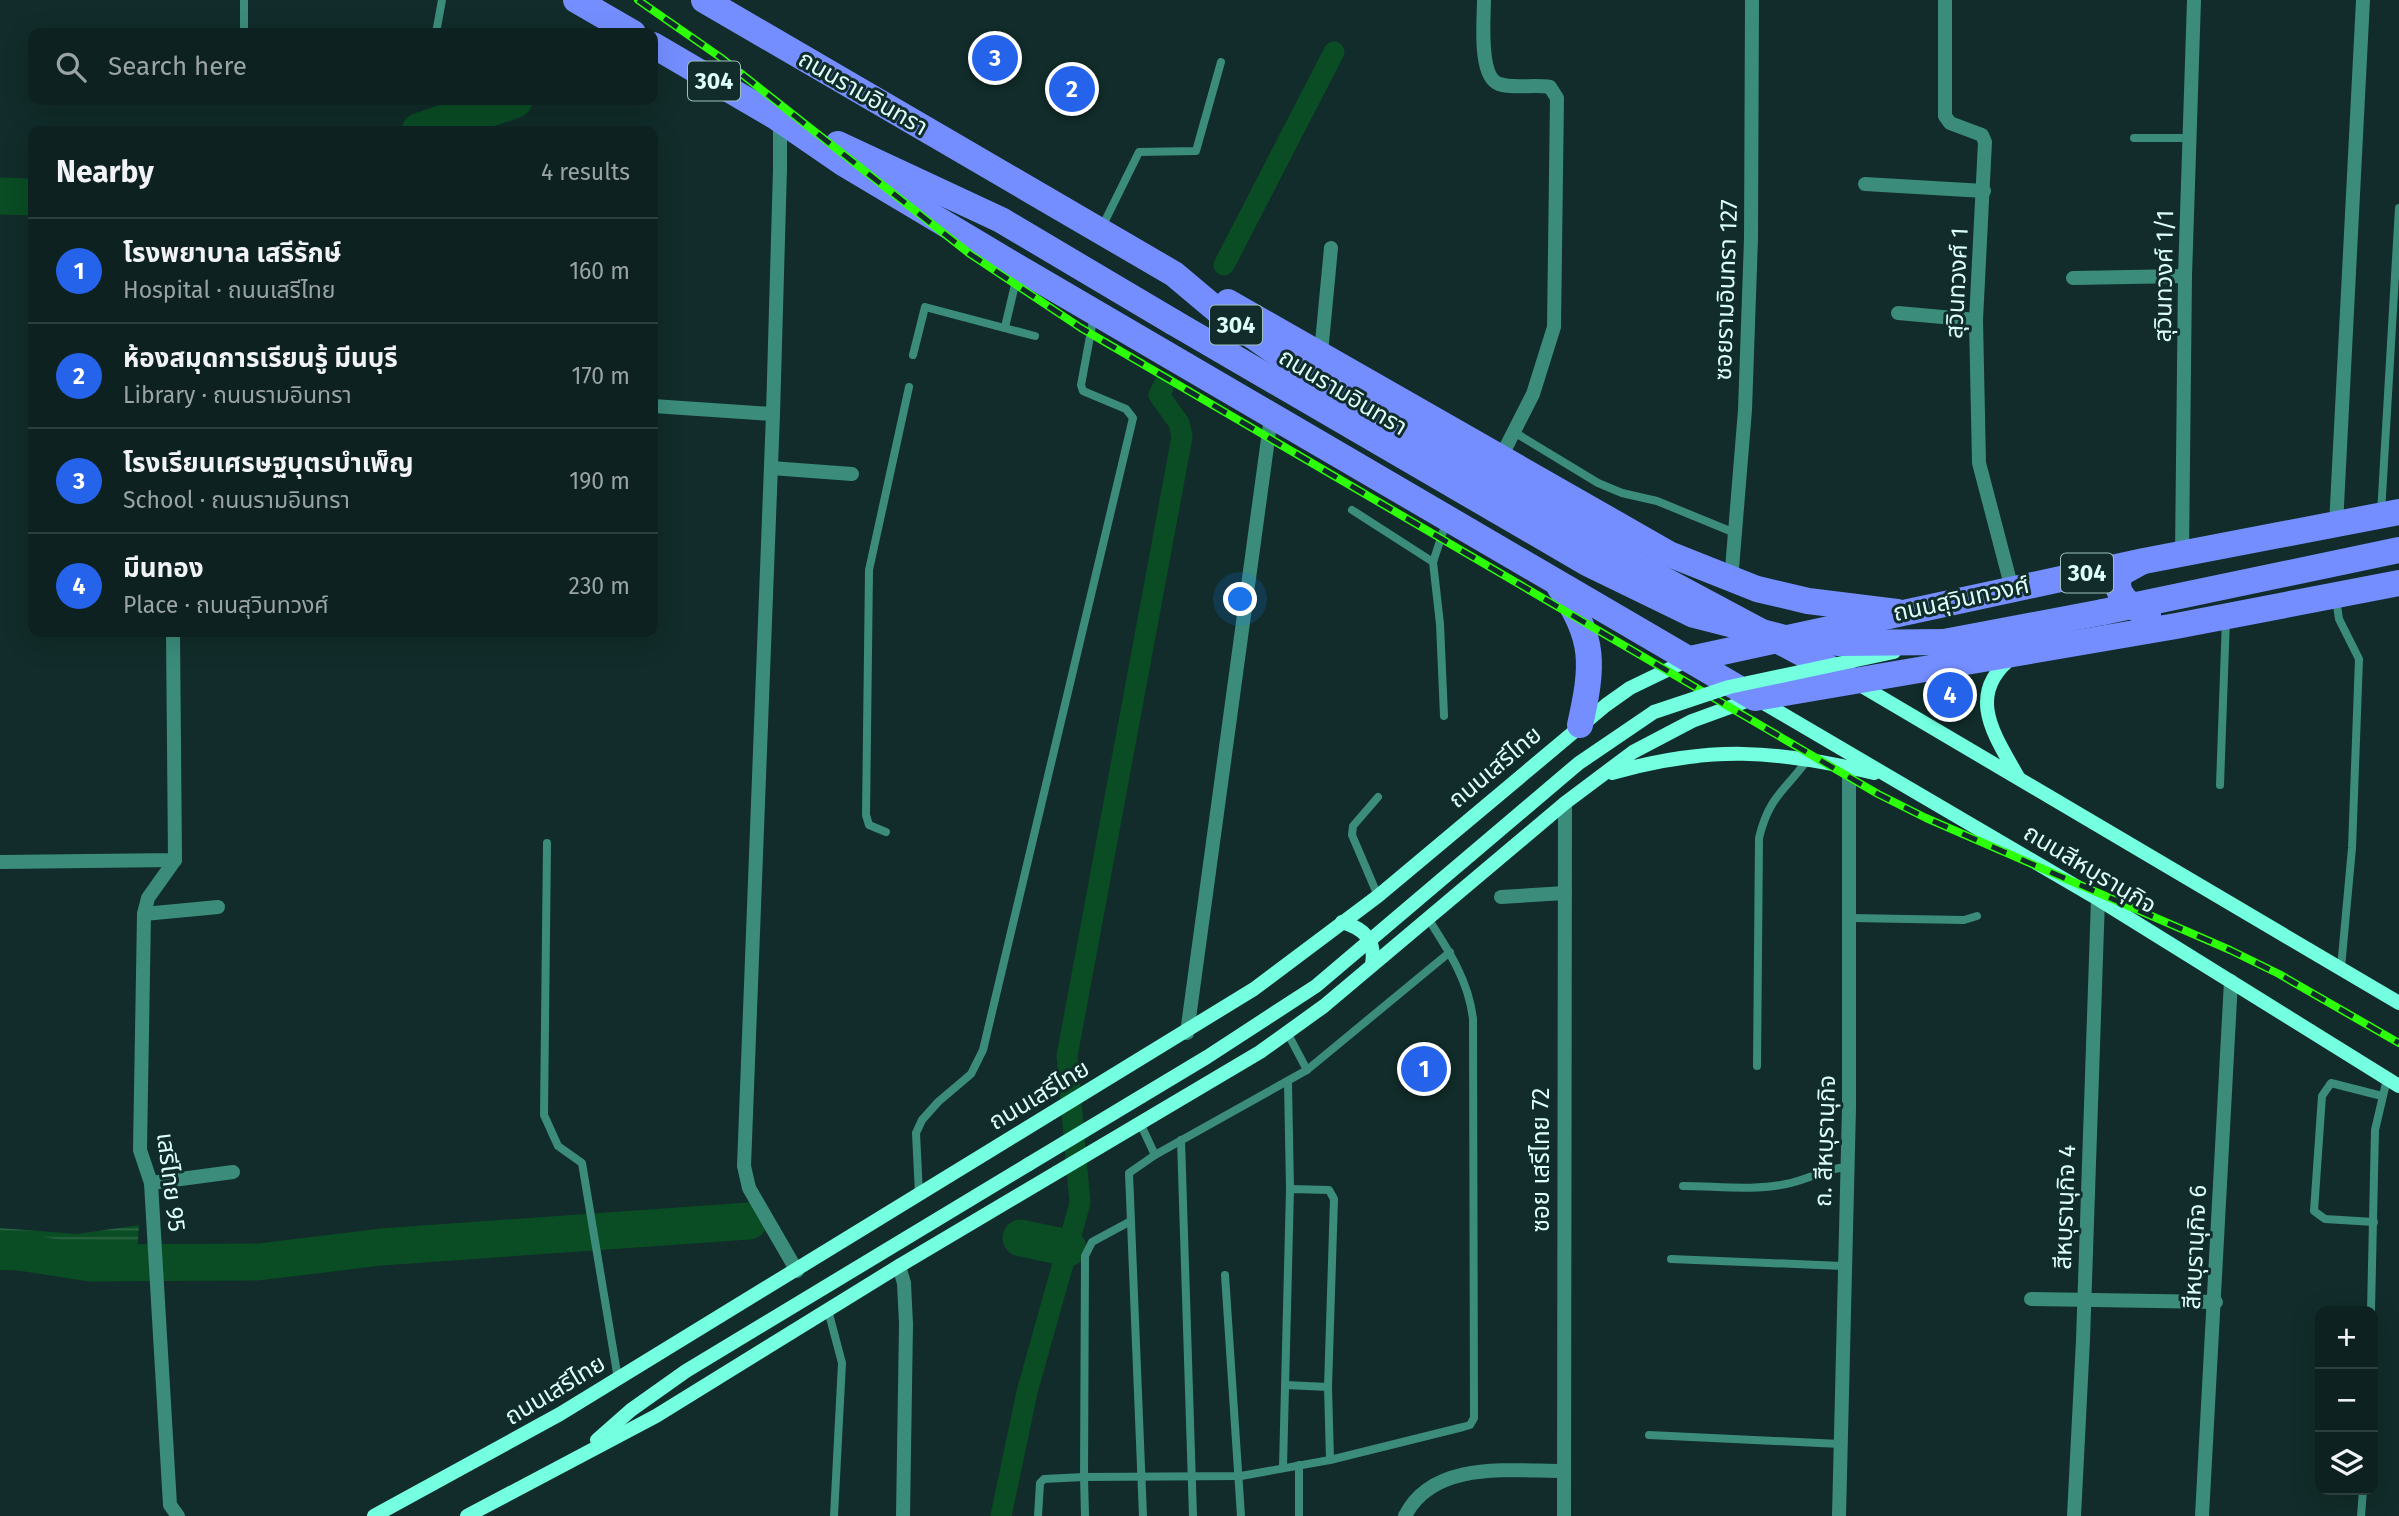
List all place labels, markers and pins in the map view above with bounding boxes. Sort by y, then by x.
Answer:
pin: 3 [972,32,1018,84]
pin: 2 [1049,63,1095,115]
pin: 4 [1927,669,1973,721]
pin: 1 [1401,1043,1447,1095]

